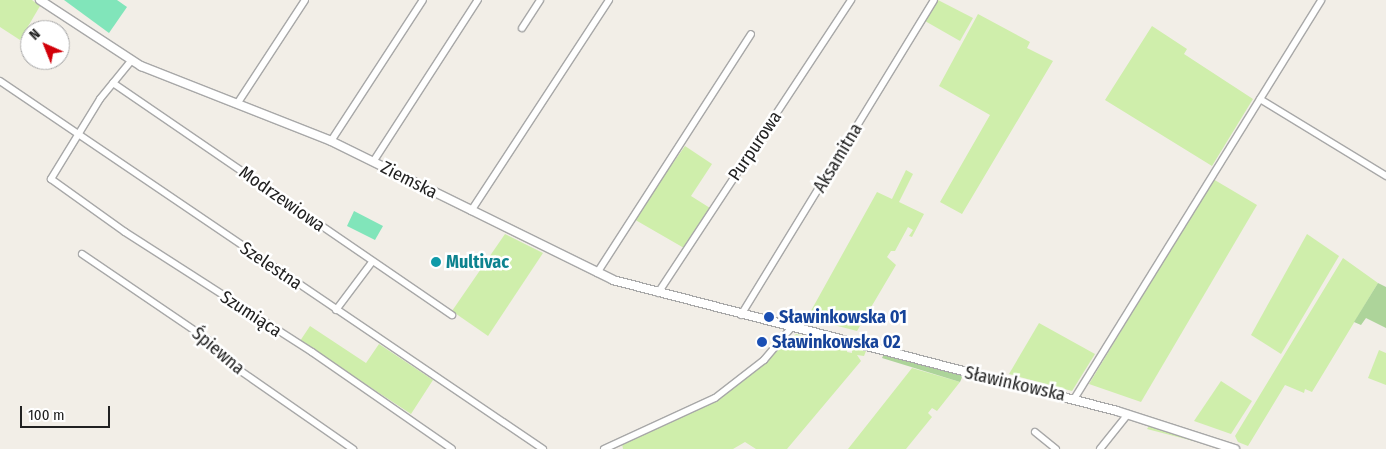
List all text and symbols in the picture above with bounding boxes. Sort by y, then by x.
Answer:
north arrow [20,20,70,70]
text: N [26,26,44,44]
street label: Purpurowa [724,107,786,185]
street label: Aksamitna [809,120,867,196]
street label: Ziemska [377,157,441,203]
street label: Modrzewiowa [235,161,329,237]
street label: Szelestna [236,237,306,295]
place label: Multivac [446,251,509,273]
marker: Multivac [430,256,442,268]
street label: Szumiąca [216,286,286,342]
place label: Sławinkowska 01 [779,306,907,328]
marker: Sławinkowska 01 [763,311,775,323]
street label: Śpiewna [187,323,249,379]
place label: Sławinkowska 02 [772,331,901,353]
marker: Sławinkowska 02 [756,336,768,348]
street label: Sławinkowska [963,362,1067,406]
scale bar [22,396,112,428]
text: 100 m [28,406,65,424]

